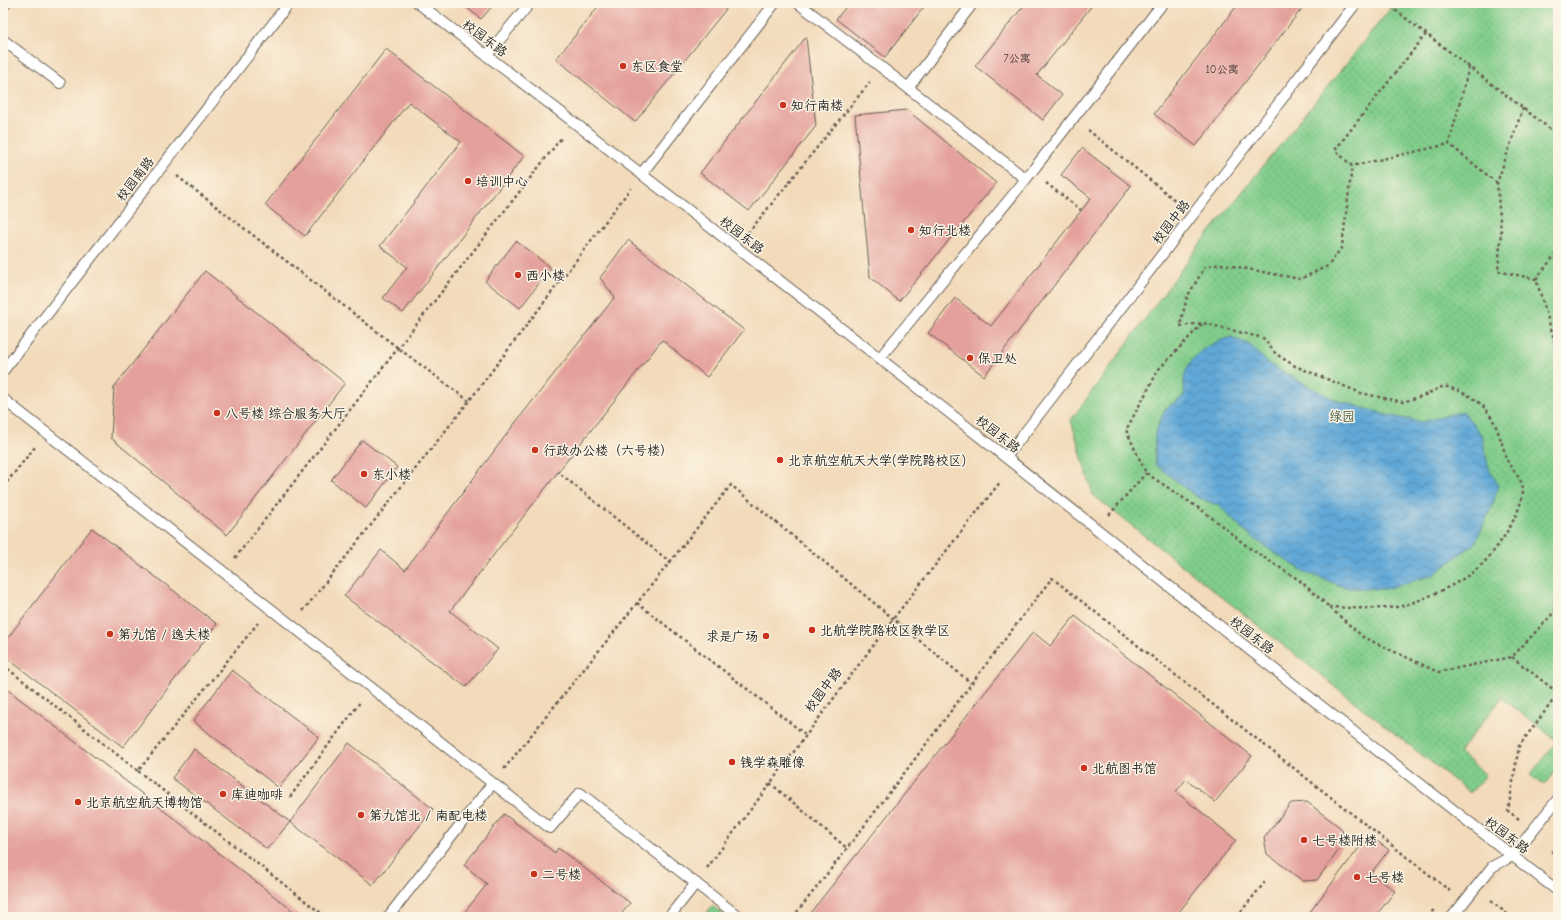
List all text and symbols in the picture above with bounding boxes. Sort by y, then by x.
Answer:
street label: 校园东路 [460,16,510,60]
house number: 7公寓 [1003,52,1031,65]
place label: 东区食堂 [631,59,683,74]
marker: 东区食堂 [618,61,628,71]
house number: 10公寓 [1205,63,1239,76]
place label: 知行南楼 [791,98,843,113]
marker: 知行南楼 [778,100,788,110]
street label: 校园南路 [113,154,157,204]
place label: 培训中心 [476,174,528,189]
marker: 培训中心 [463,176,473,186]
street label: 校园中路 [1149,197,1193,247]
street label: 校园东路 [717,213,767,257]
place label: 知行北楼 [919,223,971,238]
marker: 知行北楼 [906,225,916,235]
place label: 西小楼 [526,268,565,283]
marker: 西小楼 [513,270,523,280]
place label: 保卫处 [978,351,1017,366]
marker: 保卫处 [965,353,975,363]
place label: 八号楼 综合服务大厅 [225,406,346,421]
marker: 八号楼 综合服务大厅 [212,408,222,418]
park label: 绿园 [1329,409,1355,424]
street label: 校园东路 [973,412,1023,456]
place label: 行政办公楼（六号楼） [543,443,673,458]
marker: 行政办公楼（六号楼） [530,445,540,455]
place label: 北京航空航天大学(学院路校区) [788,453,966,468]
marker: 北京航空航天大学(学院路校区) [775,455,785,465]
place label: 东小楼 [372,467,411,482]
marker: 东小楼 [359,469,369,479]
street label: 校园东路 [1227,613,1277,657]
place label: 北航学院路校区教学区 [820,623,950,638]
marker: 北航学院路校区教学区 [807,625,817,635]
place label: 第九馆 / 逸夫楼 [118,627,210,642]
marker: 第九馆 / 逸夫楼 [105,629,115,639]
place label: 求是广场 [706,629,758,644]
marker: 求是广场 [761,631,771,641]
street label: 校园中路 [801,665,845,715]
place label: 钱学森雕像 [740,755,805,770]
marker: 钱学森雕像 [727,757,737,767]
place label: 北航图书馆 [1092,761,1157,776]
marker: 北航图书馆 [1079,763,1089,773]
place label: 库迪咖啡 [231,787,283,802]
marker: 库迪咖啡 [218,789,228,799]
place label: 北京航空航天博物馆 [86,795,203,810]
marker: 北京航空航天博物馆 [73,797,83,807]
place label: 第九馆北 / 南配电楼 [369,808,487,823]
marker: 第九馆北 / 南配电楼 [356,810,366,820]
street label: 校园东路 [1482,813,1532,857]
place label: 七号楼附楼 [1312,833,1377,848]
marker: 七号楼附楼 [1299,835,1309,845]
place label: 二号楼 [542,867,581,882]
marker: 二号楼 [529,869,539,879]
place label: 七号楼 [1365,870,1404,885]
marker: 七号楼 [1352,872,1362,882]

